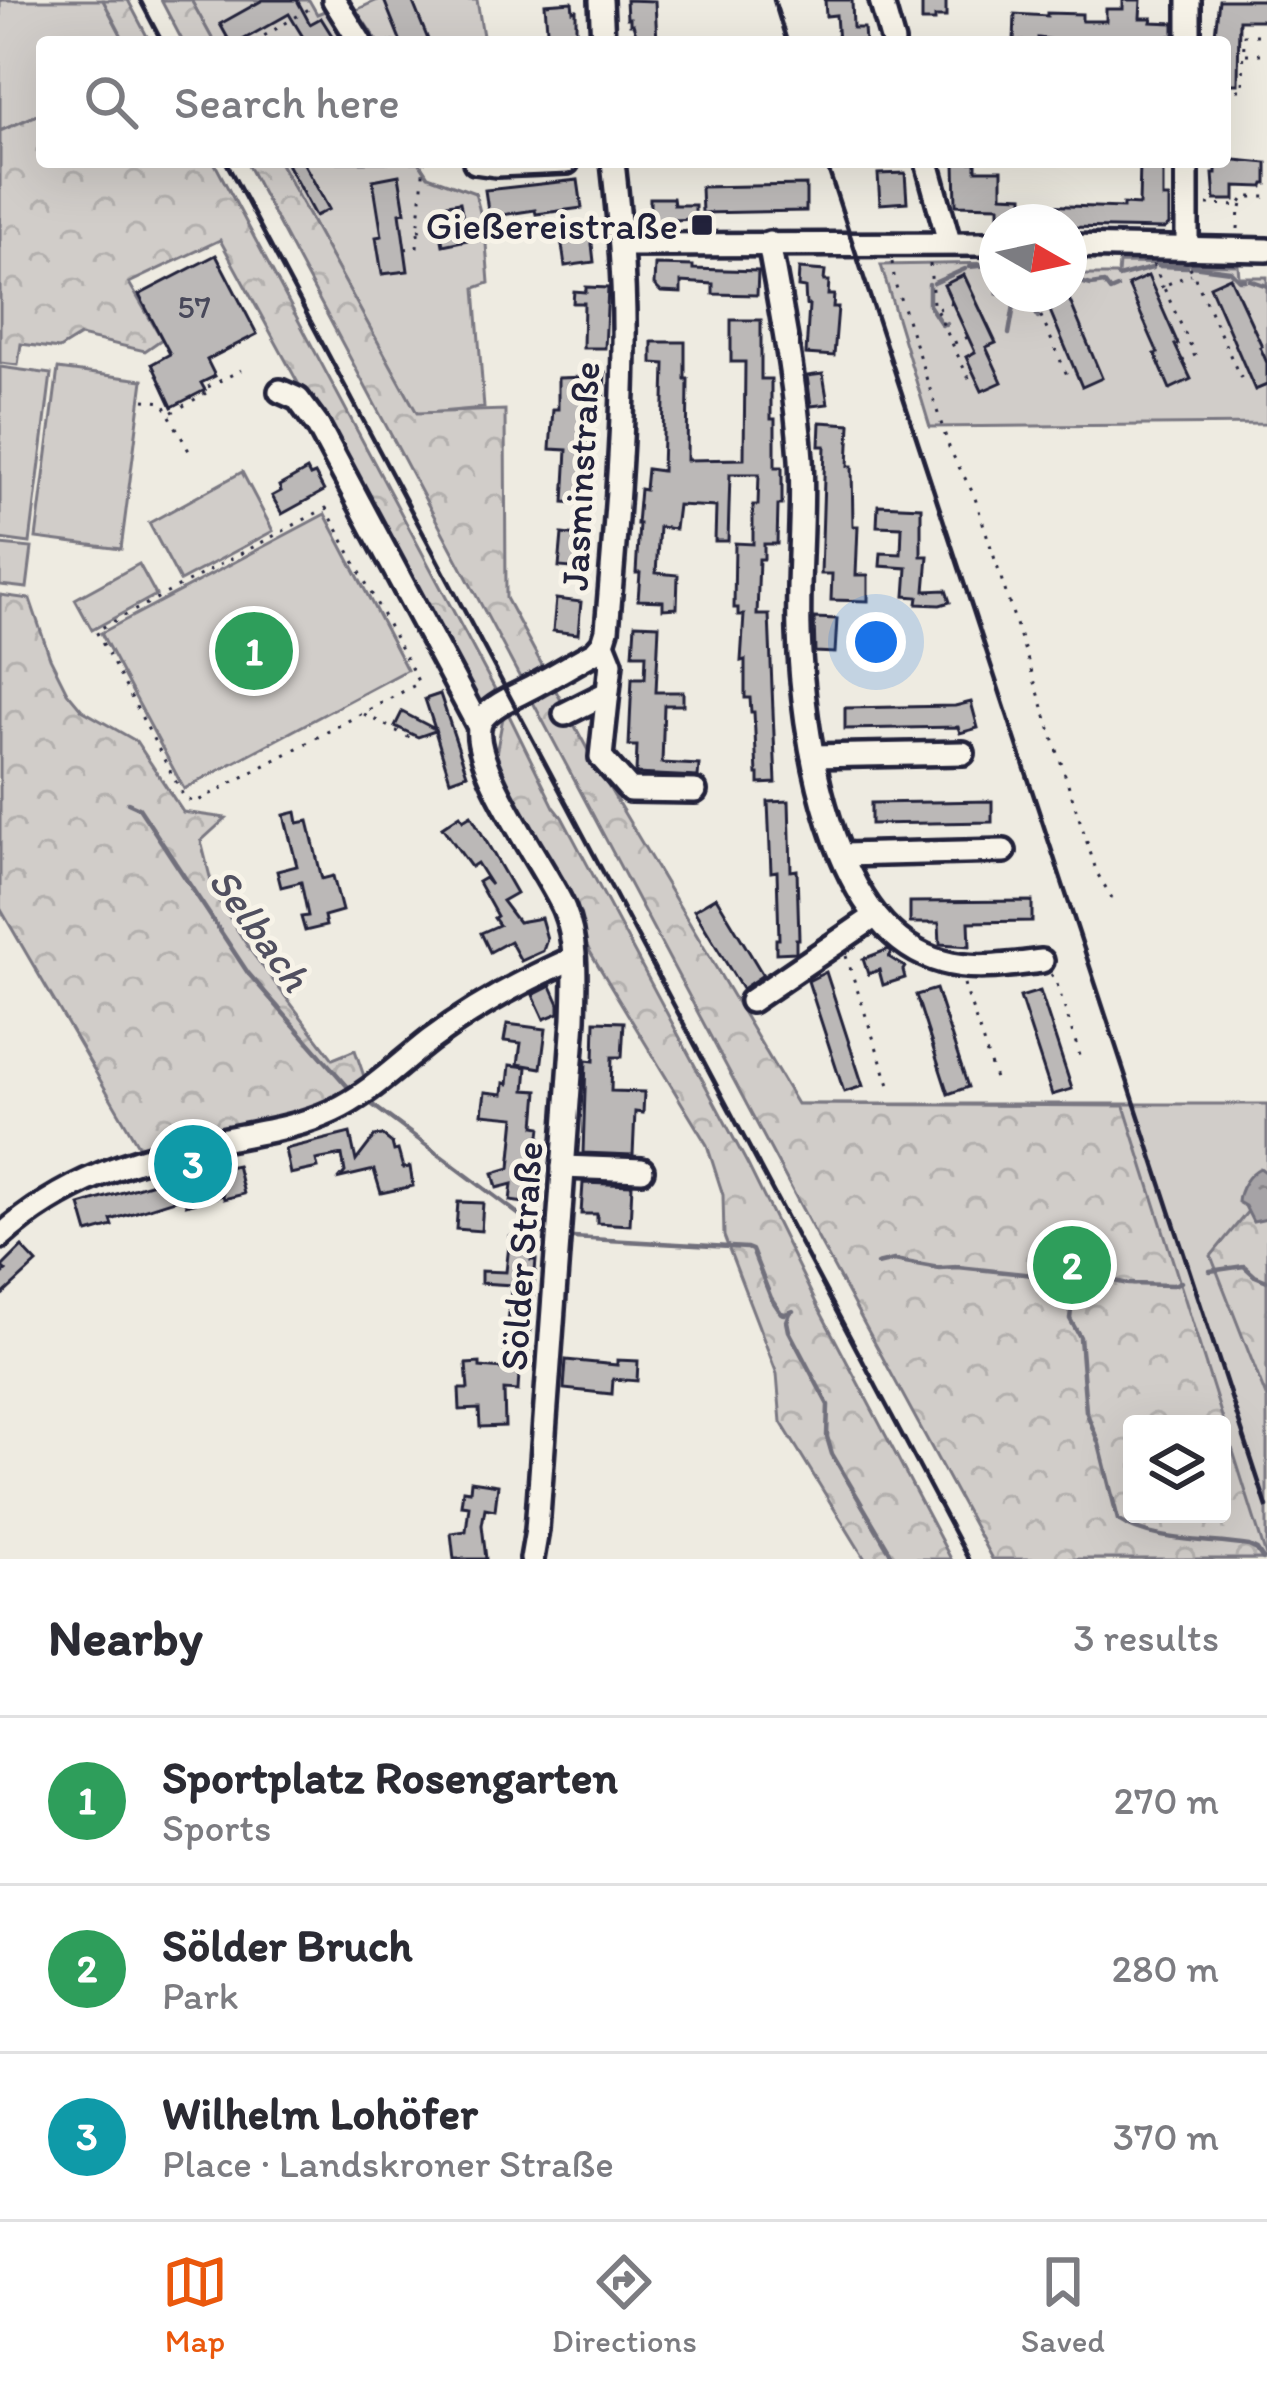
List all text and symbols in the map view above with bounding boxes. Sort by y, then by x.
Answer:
search box [36,36,1231,168]
icon: search [78,69,144,135]
text: Search here [174,75,400,129]
place label: Gießereistraße [426,202,678,249]
north arrow [979,204,1087,312]
marker: Gießereistraße [689,212,715,238]
house number: 57 [177,287,211,326]
street label: Jasminstraße [551,360,609,592]
pin: 1 [215,606,293,696]
your location [846,612,906,672]
water label: Selbach [198,857,322,1001]
pin: 3 [154,1119,232,1209]
street label: Sölder Straße [490,1140,552,1372]
pin: 2 [1033,1220,1111,1310]
map controls [1123,1415,1231,1523]
button: layers [1123,1415,1231,1523]
text: Nearby [48,1607,203,1668]
text: 3 results [1073,1614,1219,1661]
text: Sportplatz Rosengarten [162,1750,618,1804]
text: 1 [78,1777,96,1824]
text: 270 m [1114,1777,1219,1824]
text: Sports [162,1804,271,1851]
text: Sölder Bruch [162,1918,413,1972]
text: 2 [77,1945,97,1992]
text: 280 m [1112,1945,1219,1992]
text: Park [162,1972,239,2019]
text: Wilhelm Lohöfer [162,2086,478,2140]
text: 3 [76,2113,98,2160]
text: 370 m [1113,2113,1219,2160]
text: Place · Landskroner Straße [162,2140,614,2187]
tab: Map [162,2249,228,2360]
tab: Directions [552,2249,697,2360]
tab: Saved [1021,2249,1105,2360]

